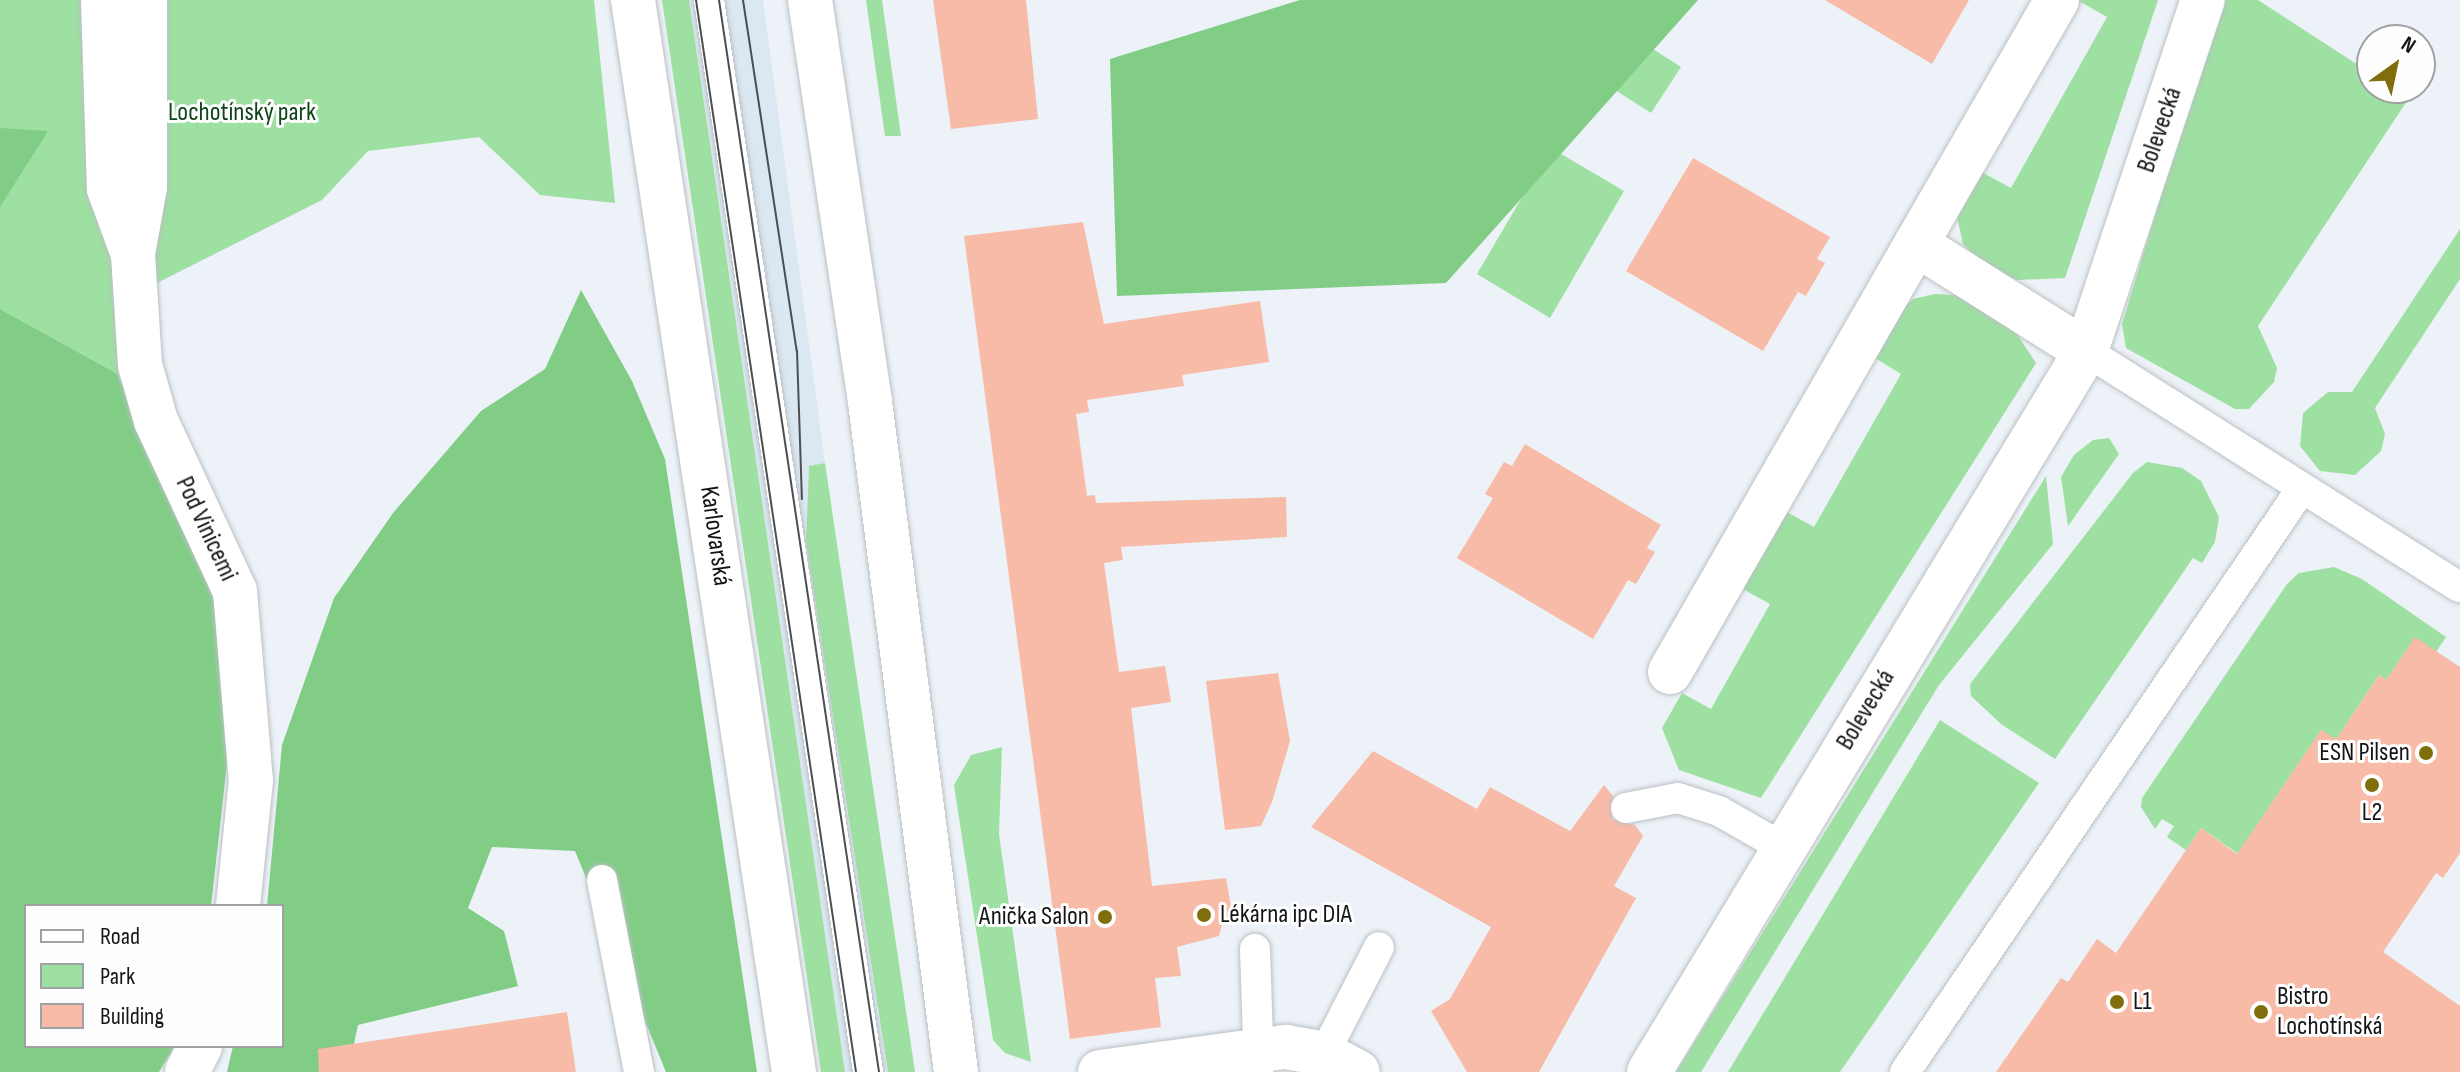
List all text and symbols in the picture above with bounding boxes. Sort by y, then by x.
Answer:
north arrow [2356,24,2436,104]
text: N [2396,31,2421,60]
street label: Bolevecká [2131,83,2189,177]
park label: Lochotínský park [168,97,316,129]
street label: Pod Vinicemi [168,472,244,586]
street label: Karlovarská [693,484,737,588]
street label: Bolevecká [1830,664,1902,756]
place label: ESN Pilsen [2319,737,2410,769]
marker: ESN Pilsen [2417,744,2435,762]
marker: L2 [2363,776,2381,794]
place label: L2 [2362,797,2382,829]
place label: Lékárna ipc DIA [1220,899,1352,931]
place label: Anička Salon [979,901,1089,933]
legend [24,904,284,1048]
marker: Lékárna ipc DIA [1195,906,1213,924]
marker: Anička Salon [1096,908,1114,926]
text: Road [100,922,140,951]
text: Park [100,962,135,991]
place label: Bistro Lochotínská [2277,981,2383,1042]
place label: L1 [2133,986,2152,1018]
marker: L1 [2108,993,2126,1011]
text: Building [100,1002,164,1031]
marker: Bistro Lochotínská [2252,1003,2270,1021]

